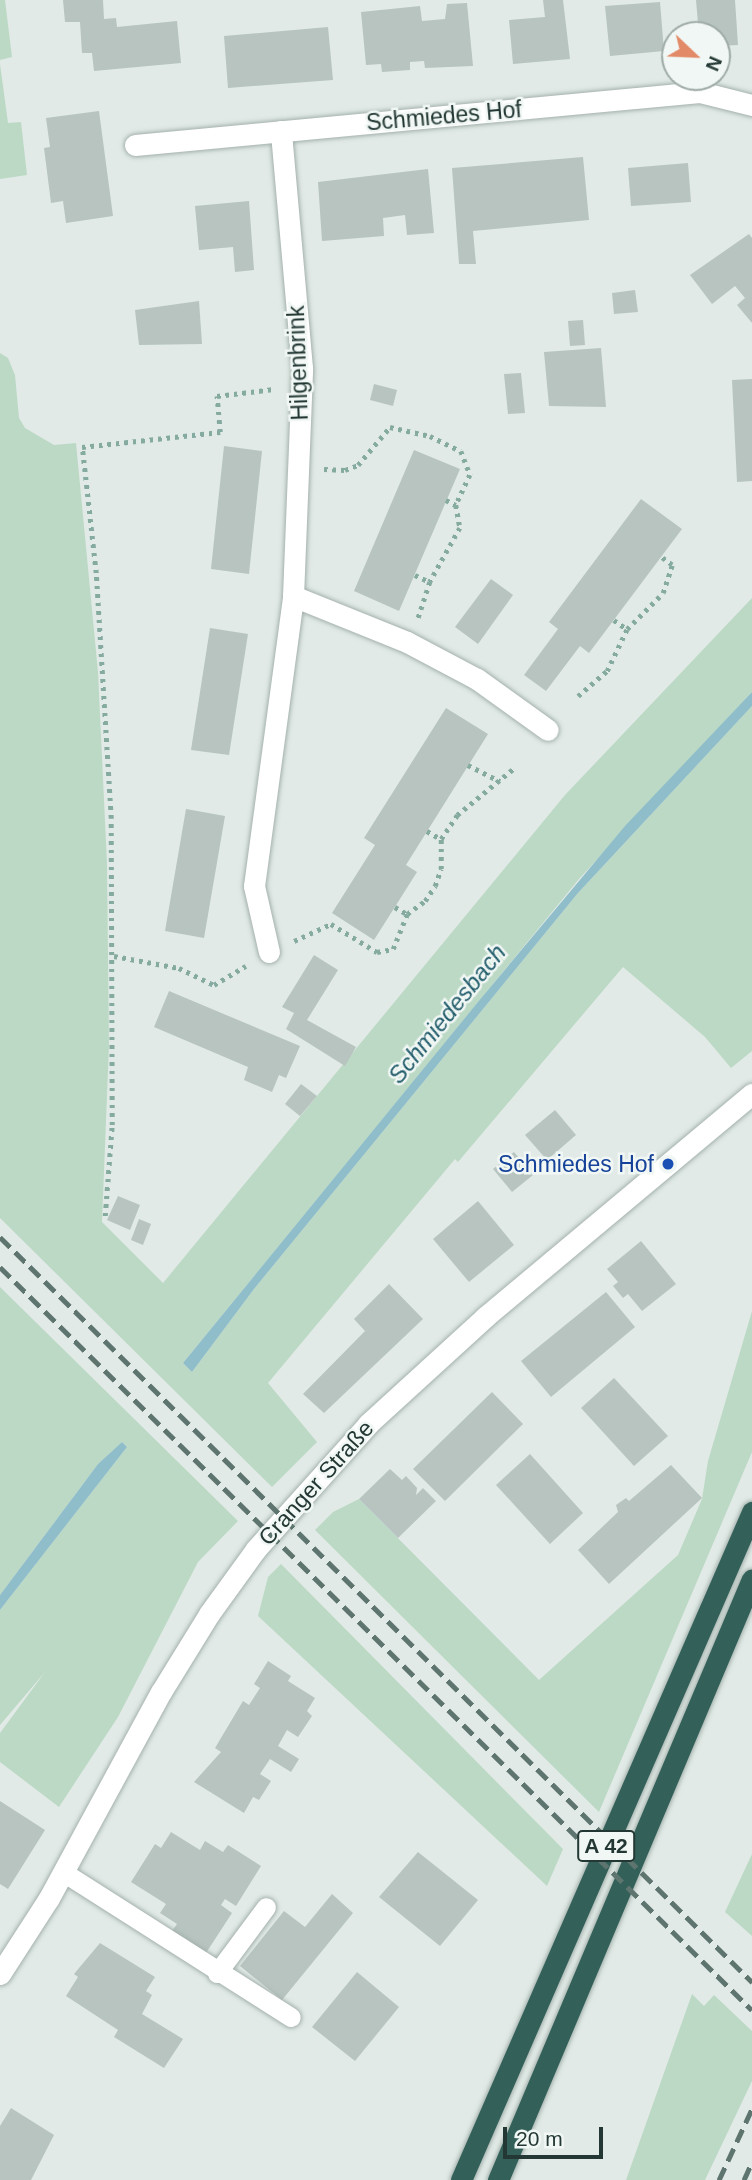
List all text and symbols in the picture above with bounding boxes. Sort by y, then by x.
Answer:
north arrow [661,21,731,91]
text: N [702,53,726,74]
street label: Schmiedes Hof [365,95,523,137]
street label: Hilgenbrink [282,305,314,421]
water label: Schmiedesbach [382,939,512,1089]
place label: Schmiedes Hof [498,1150,654,1178]
marker: Schmiedes Hof [660,1156,676,1172]
street label: Cranger Straße [253,1415,379,1551]
road number: A 42 [576,1828,636,1864]
scale bar [507,2114,607,2158]
text: 20 m [516,2127,563,2150]

